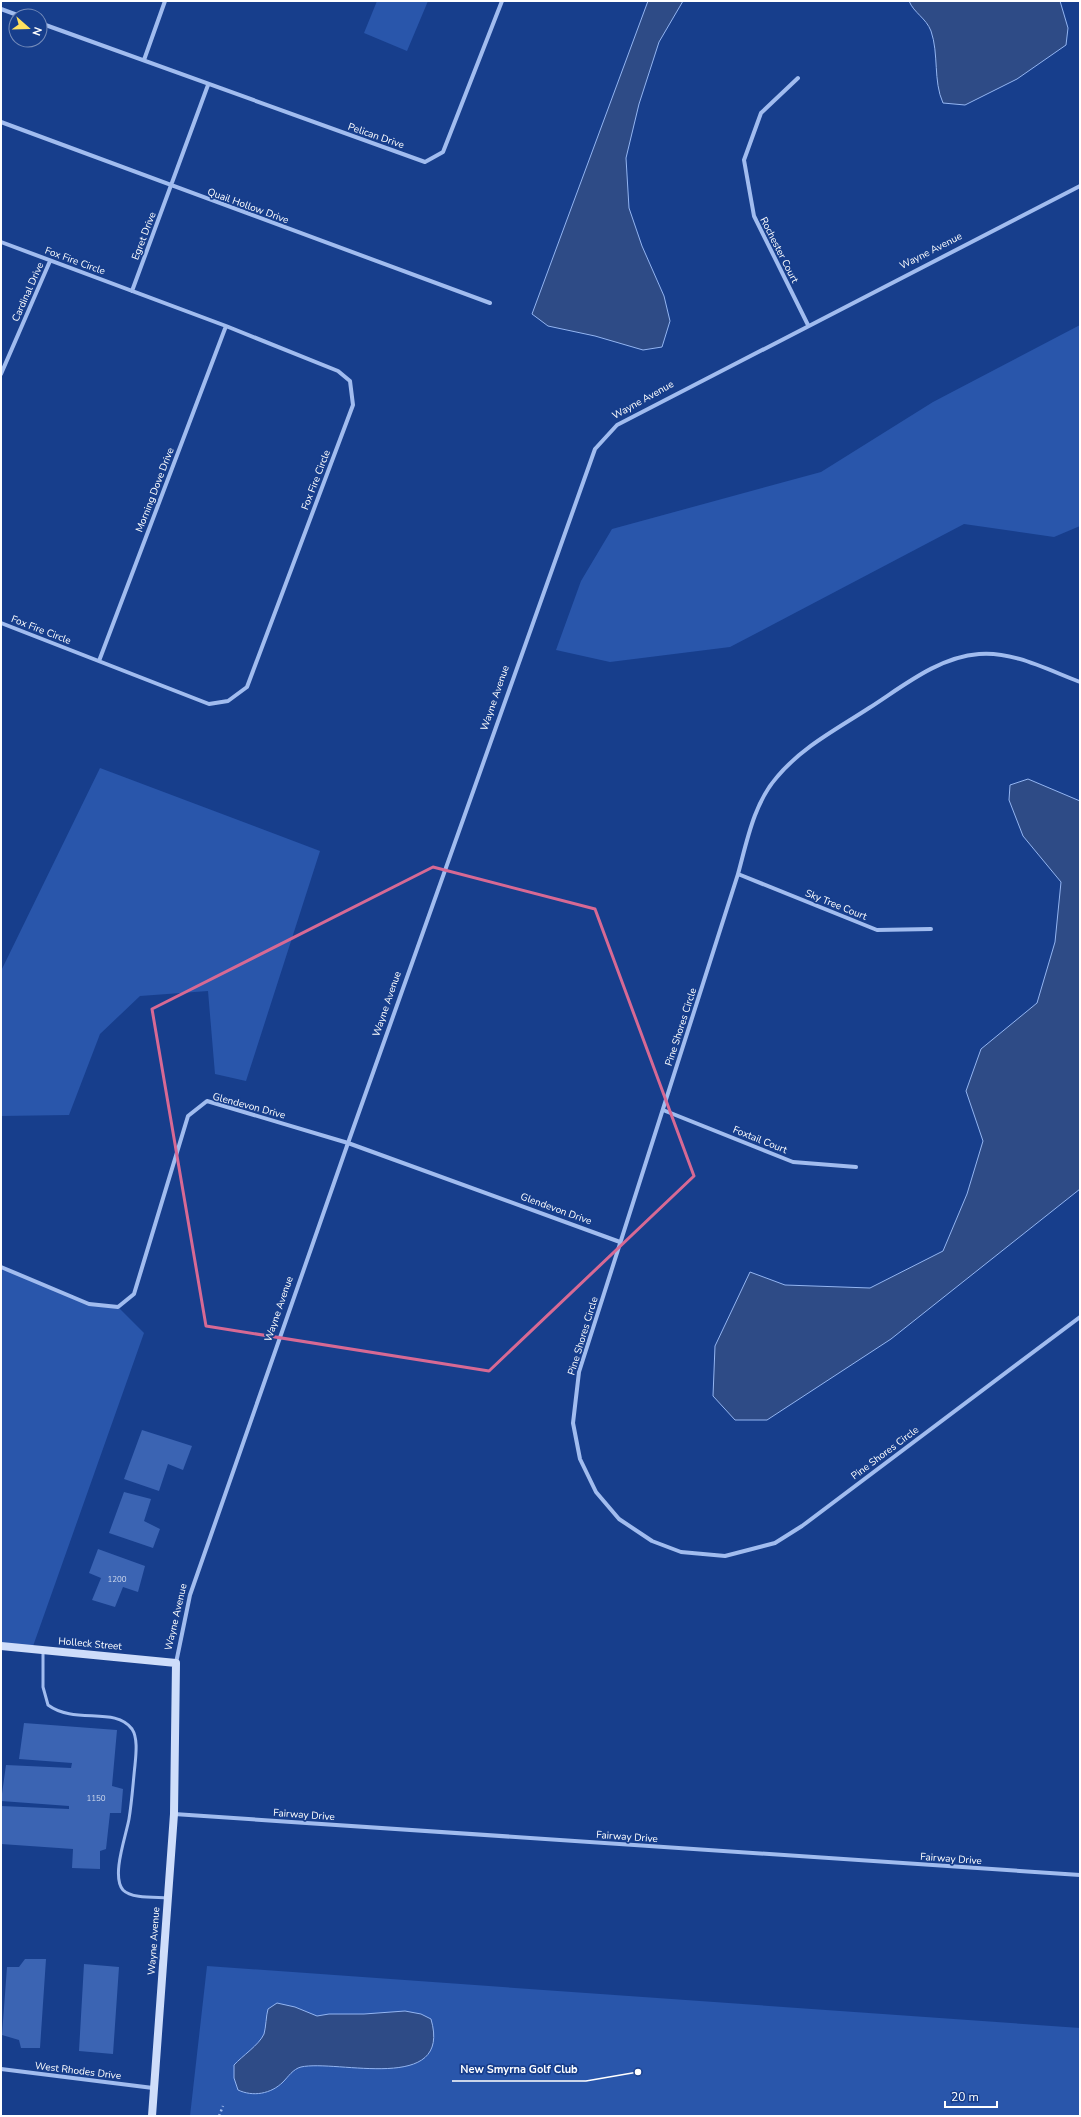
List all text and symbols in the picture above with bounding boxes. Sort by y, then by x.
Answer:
north arrow [8,8,48,48]
text: N [28,25,45,38]
street label: Pelican Drive [346,120,406,152]
street label: Quail Hollow Drive [205,185,291,227]
street label: Egret Drive [128,210,160,262]
street label: Rochester Court [756,215,802,286]
street label: Wayne Avenue [897,229,965,273]
street label: Fox Fire Circle [43,244,107,278]
street label: Cardinal Drive [9,260,47,324]
street label: Wayne Avenue [610,377,676,423]
street label: Morning Dove Drive [132,446,178,534]
street label: Fox Fire Circle [298,448,334,512]
street label: Fox Fire Circle [9,612,73,648]
street label: Wayne Avenue [477,663,513,733]
street label: Sky Tree Court [803,886,869,924]
street label: Wayne Avenue [369,969,405,1039]
street label: Pine Shores Circle [662,986,700,1068]
street label: Glendevon Drive [211,1090,287,1122]
street label: Foxtail Court [731,1123,790,1157]
street label: Glendevon Drive [518,1190,594,1228]
street label: Wayne Avenue [261,1274,297,1344]
street label: Pine Shores Circle [564,1295,602,1377]
street label: Pine Shores Circle [848,1423,922,1483]
house number: 1200 [107,1574,127,1585]
street label: Wayne Avenue [161,1582,191,1652]
street label: Holleck Street [58,1634,123,1654]
house number: 1150 [86,1793,106,1804]
street label: Fairway Drive [273,1806,335,1824]
street label: Fairway Drive [596,1828,658,1846]
street label: Fairway Drive [920,1850,982,1868]
street label: Wayne Avenue [145,1906,163,1976]
callout: New Smyrna Golf Club [452,2058,586,2081]
street label: West Rhodes Drive [34,2059,122,2083]
text: New Smyrna Golf Club [460,2062,578,2077]
scale bar [945,2083,997,2109]
text: 20 m [951,2089,979,2105]

